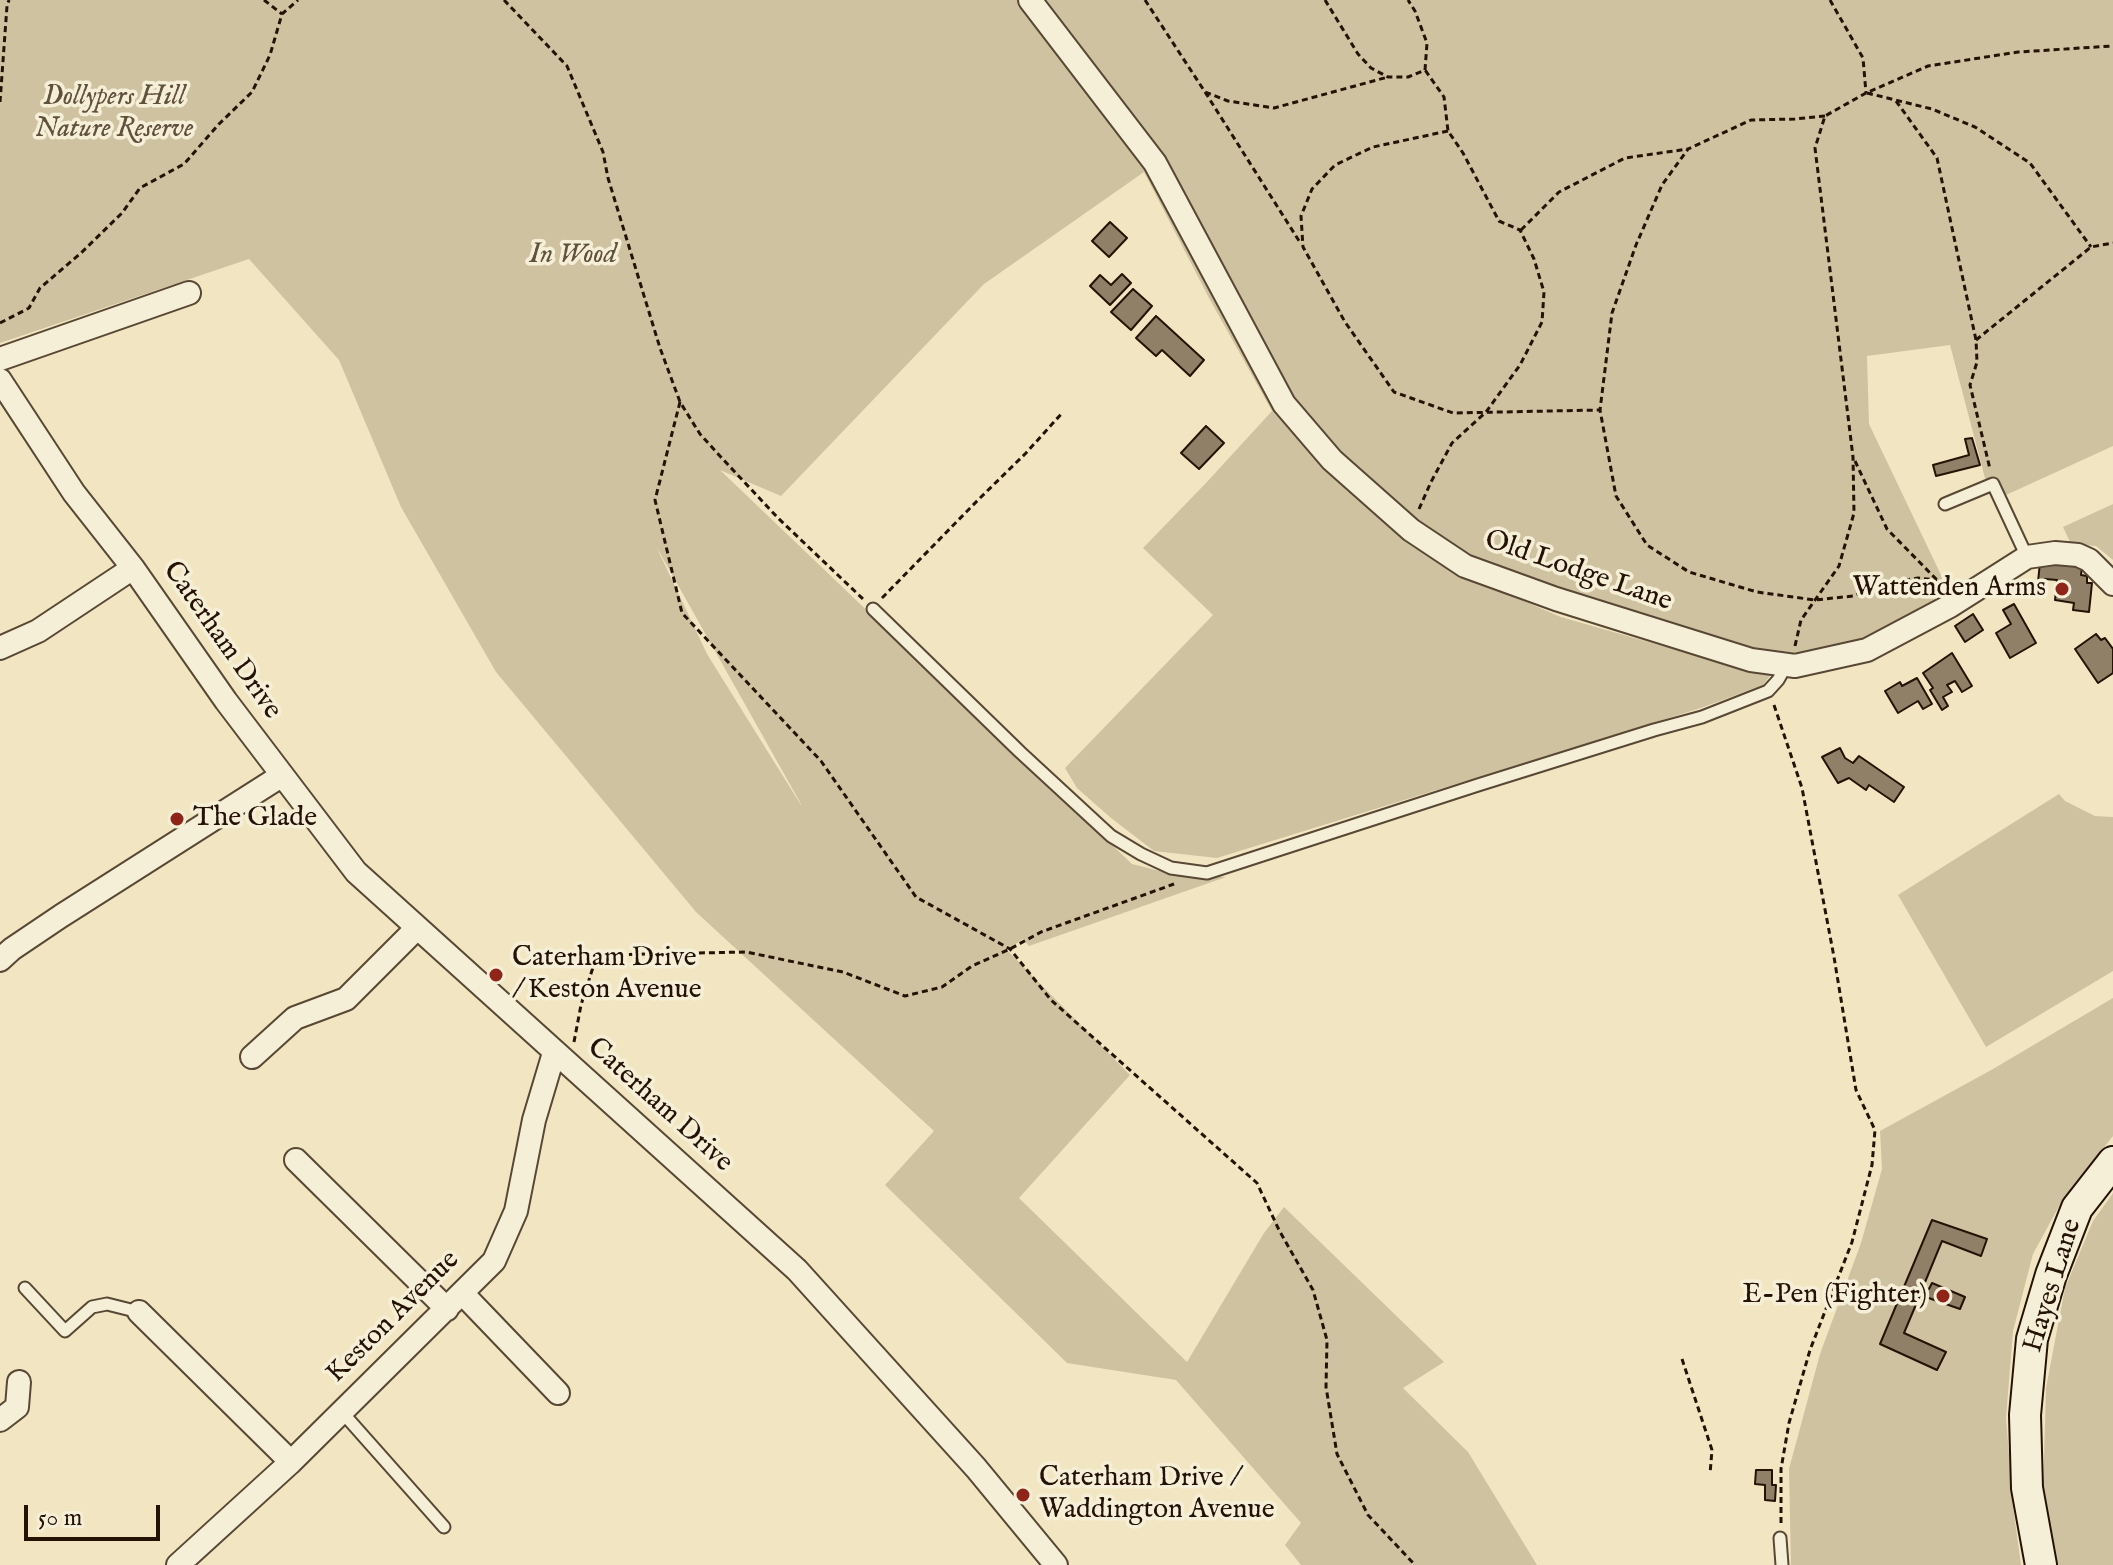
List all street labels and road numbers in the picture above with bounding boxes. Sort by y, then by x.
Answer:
street label: Old Lodge Lane [1480,524,1676,620]
street label: Caterham Drive [154,556,288,726]
street label: Caterham Drive [579,1032,739,1180]
street label: Hayes Lane [2018,1215,2090,1357]
street label: Keston Avenue [321,1245,467,1391]

